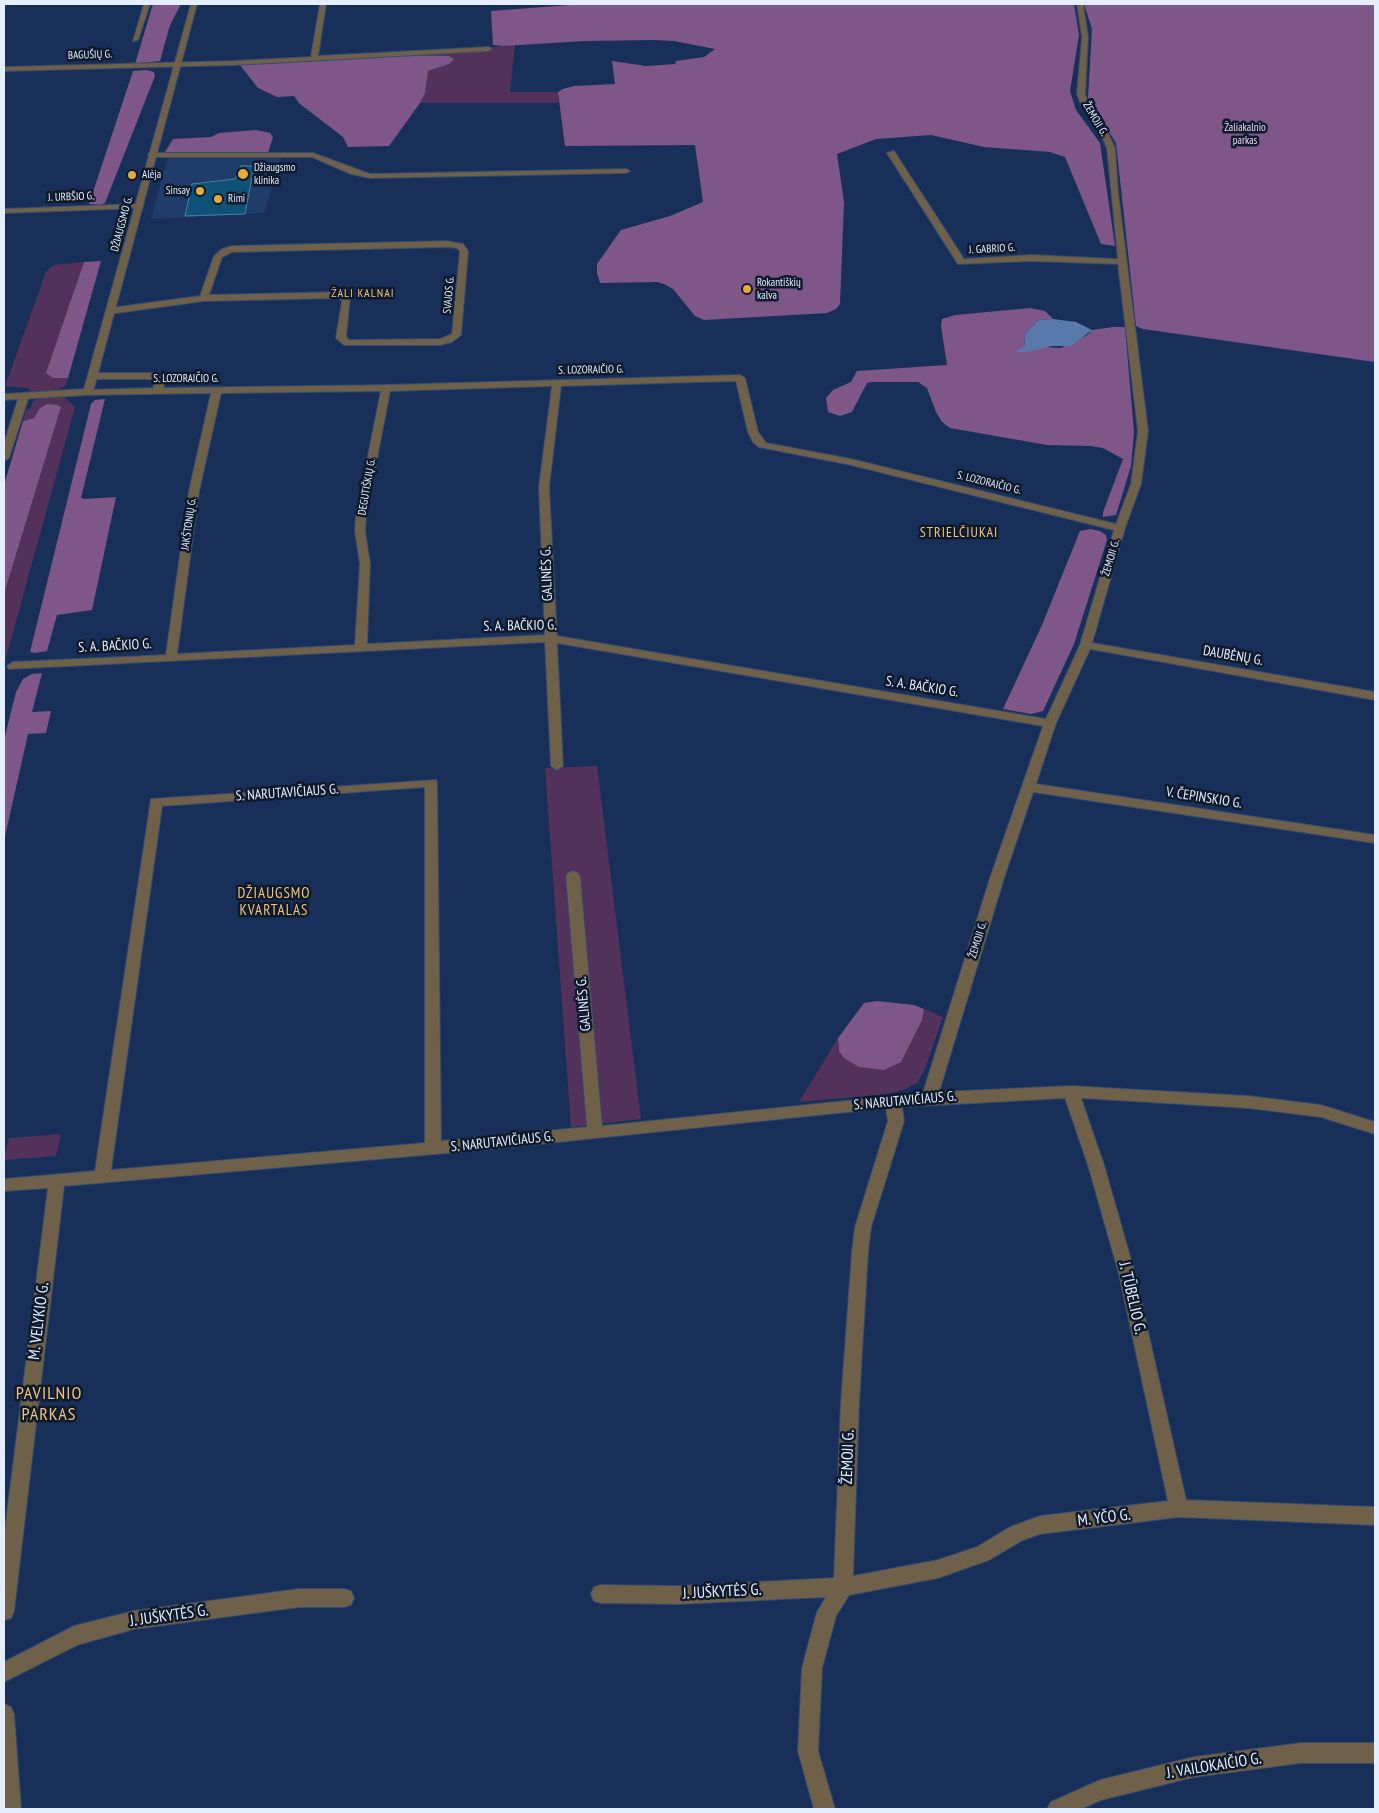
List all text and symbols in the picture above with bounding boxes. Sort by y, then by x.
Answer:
street label: BAGUŠIŲ G. [68,48,112,62]
street label: ŽEMOJI G. [1080,100,1110,138]
park label: Žaliakalnio parkas [1224,121,1266,147]
place label: Džiaugsmo klinika [254,161,295,187]
marker: Džiaugsmo klinika [236,167,250,181]
place label: Alėja [142,168,161,182]
marker: Alėja [126,169,138,181]
place label: Sinsay [166,184,190,198]
marker: Sinsay [194,185,206,197]
street label: J. URBŠIO G. [48,190,94,204]
place label: Rimi [228,192,245,206]
marker: Rimi [212,193,224,205]
street label: DŽIAUGSMO G. [108,195,136,253]
street label: J. GABRIO G. [969,241,1015,257]
street label: SVAJOS G. [441,276,457,314]
place label: Rokantiškių kalva [757,276,801,302]
marker: Rokantiškių kalva [741,283,753,295]
district label: ŽALI KALNAI [330,287,396,301]
street label: S. LOZORAIČIO G. [558,363,624,377]
street label: S. LOZORAIČIO G. [153,372,219,386]
street label: DEGUTIŠKIŲ G. [356,458,378,516]
street label: S. LOZORAIČIO G. [956,469,1022,497]
street label: JAKŠTONIŲ G. [179,497,199,551]
district label: STRIELČIUKAI [918,525,1000,541]
street label: ŽEMOJI G. [1099,538,1123,578]
street label: GALINĖS G. [538,546,556,602]
street label: S. A. BAČKIO G. [483,617,557,635]
street label: S. A. BAČKIO G. [78,636,152,656]
street label: DAUBĖNŲ G. [1202,642,1264,670]
street label: S. A. BAČKIO G. [884,673,960,701]
street label: S. NARUTAVIČIAUS G. [235,781,339,805]
street label: V. ČEPINSKIO G. [1165,784,1243,812]
district label: DŽIAUGSMO KVARTALAS [236,885,312,920]
street label: ŽEMOJI G. [966,920,990,960]
street label: GALINĖS G. [573,976,595,1032]
street label: S. NARUTAVIČIAUS G. [853,1088,957,1114]
street label: S. NARUTAVIČIAUS G. [450,1128,554,1156]
street label: J. TŪBELIO G. [1114,1260,1150,1336]
street label: M. VELYKIO G. [25,1281,53,1361]
district label: PAVILNIO PARKAS [15,1383,83,1426]
street label: ŽEMOJI G. [837,1429,859,1485]
street label: M. YČO G. [1077,1505,1131,1531]
street label: J. JUŠKYTĖS G. [682,1580,762,1604]
street label: J. JUŠKYTĖS G. [129,1601,209,1631]
street label: J. VAILOKAIČIO G. [1165,1749,1263,1783]

